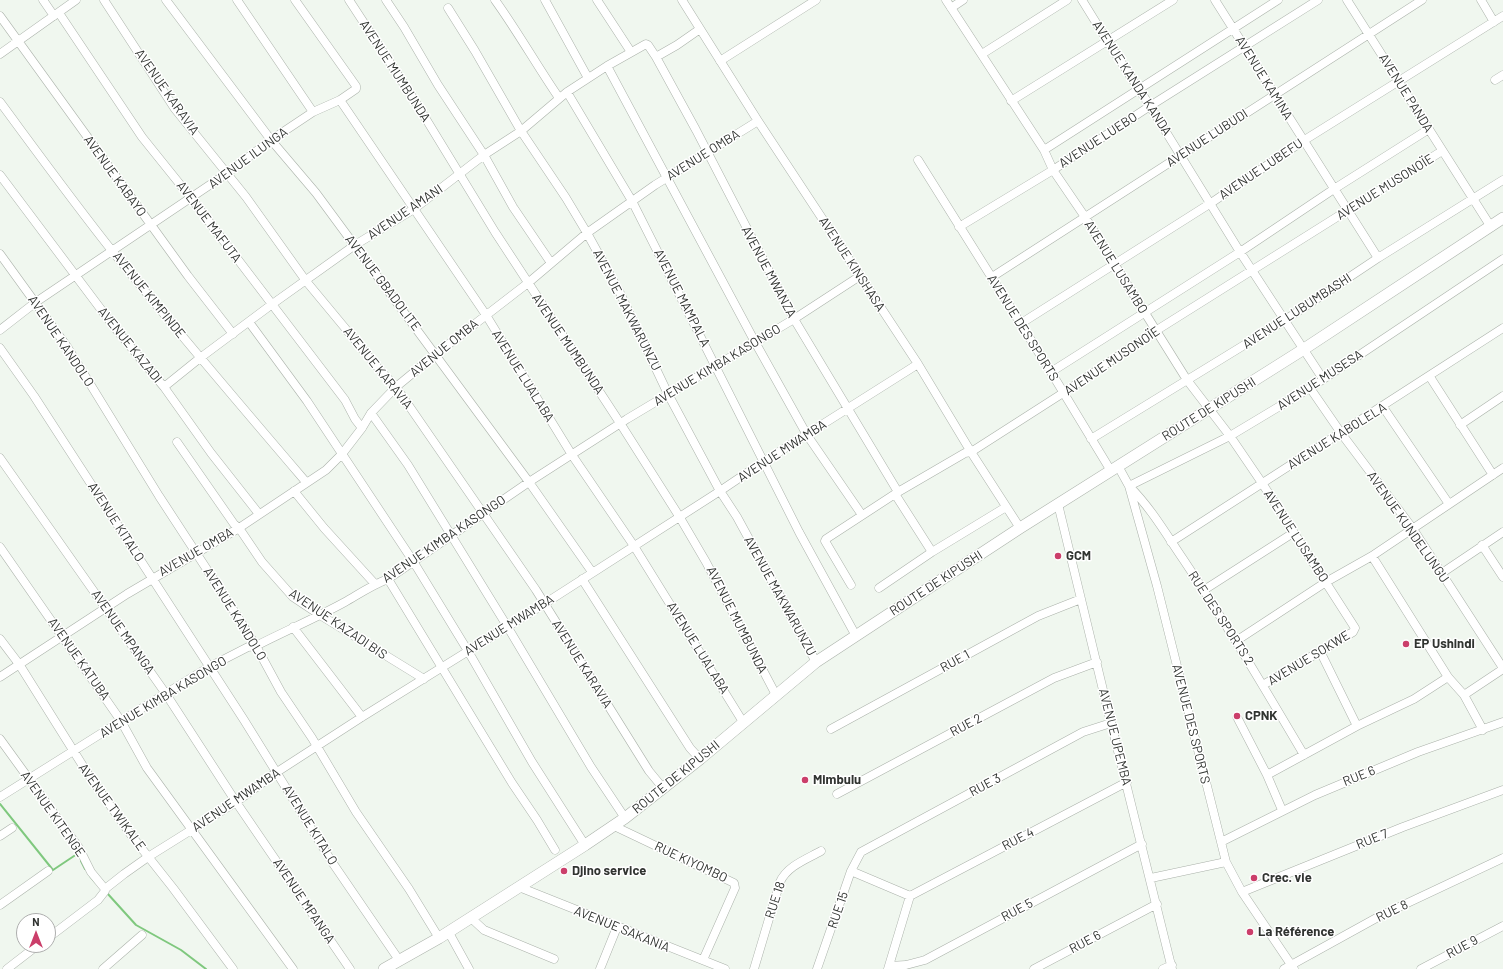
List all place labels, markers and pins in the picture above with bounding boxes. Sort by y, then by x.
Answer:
place label: GCM [1066,548,1091,564]
marker: GCM [1053,551,1063,561]
place label: EP Ushindi [1414,636,1475,652]
marker: EP Ushindi [1401,639,1411,649]
place label: CPNK [1245,708,1277,724]
marker: CPNK [1232,711,1242,721]
place label: Mimbulu [813,772,861,788]
marker: Mimbulu [800,775,810,785]
place label: Djino service [572,863,646,879]
marker: Djino service [559,866,569,876]
place label: Crec. vie [1262,870,1312,886]
marker: Crec. vie [1249,873,1259,883]
place label: La Référence [1258,924,1334,940]
marker: La Référence [1245,927,1255,937]

